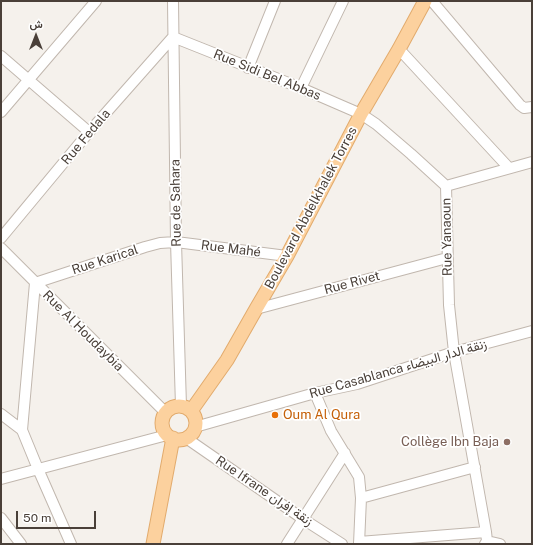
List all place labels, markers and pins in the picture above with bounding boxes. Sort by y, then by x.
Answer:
place label: Oum Al Qura [283,407,360,423]
marker: Oum Al Qura [270,410,280,420]
place label: Collège Ibn Baja [401,434,499,450]
marker: Collège Ibn Baja [502,437,512,447]

